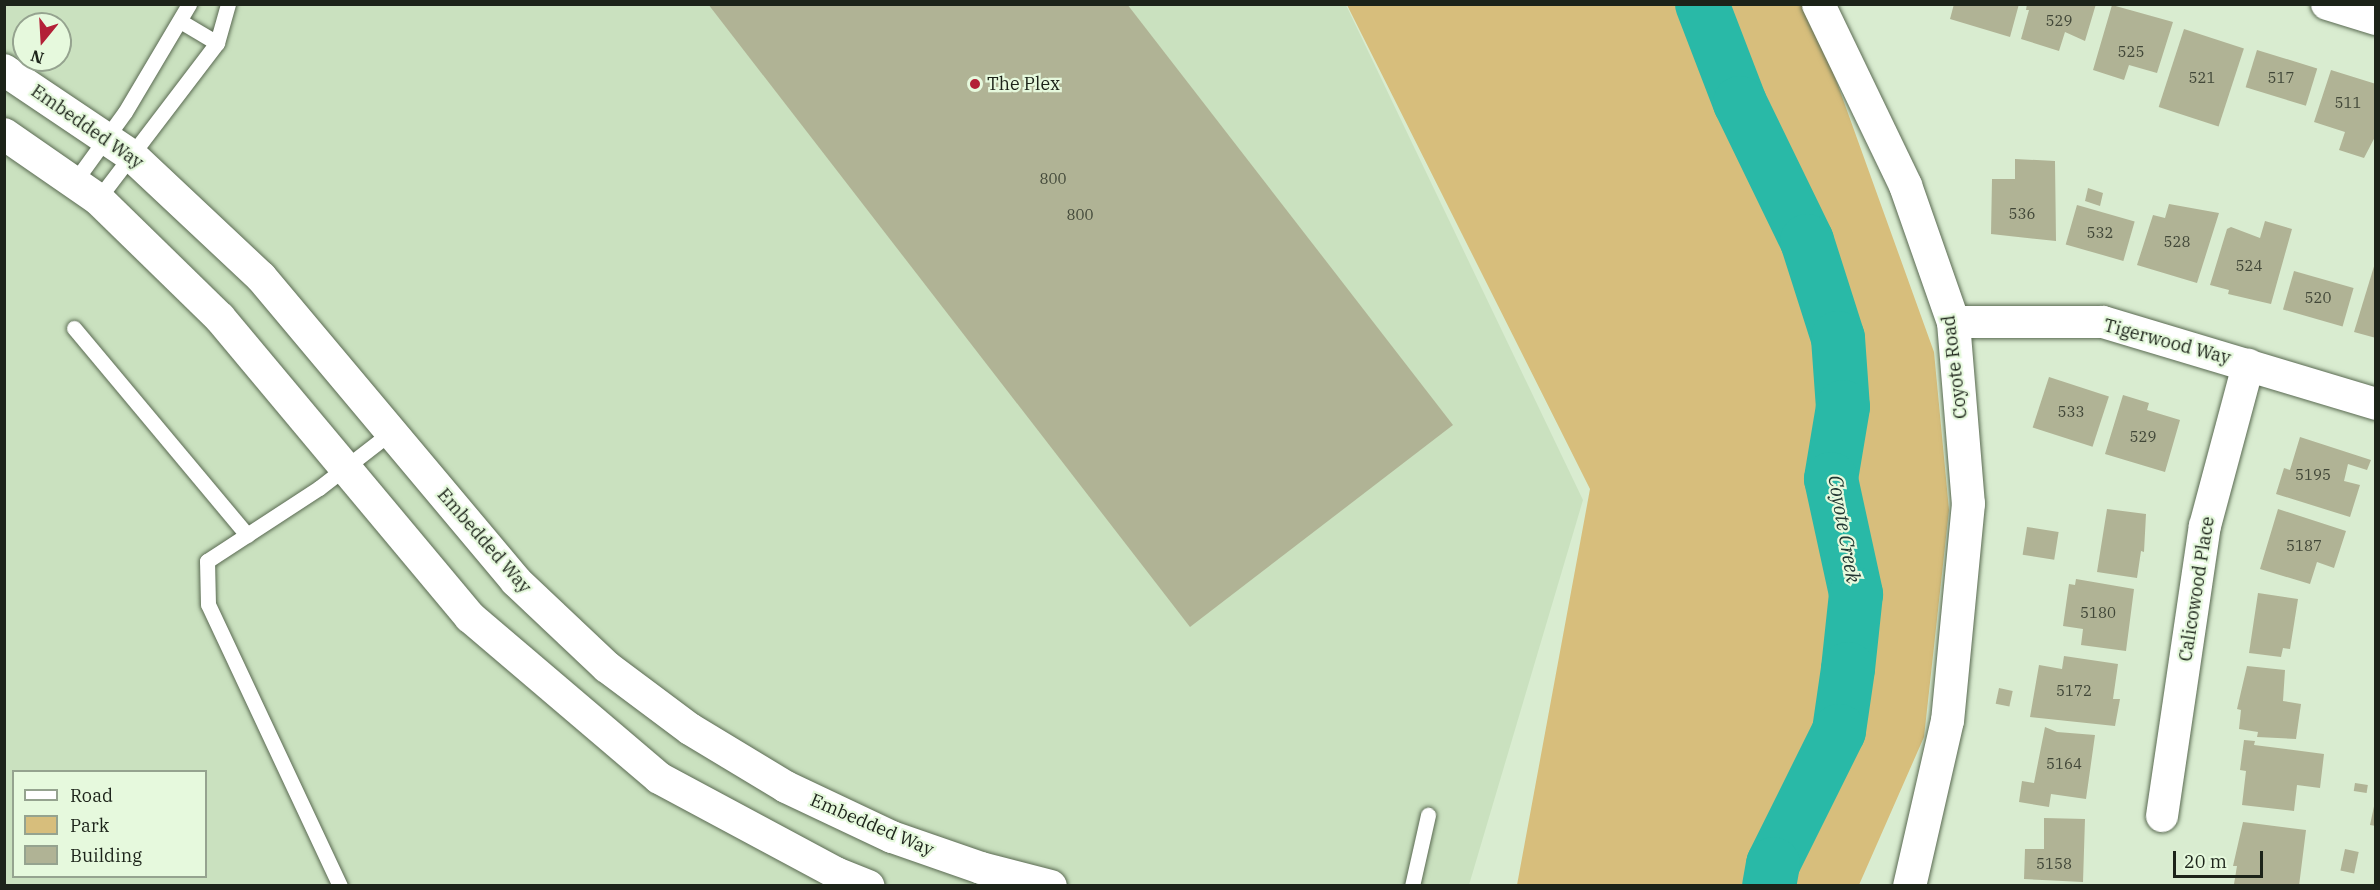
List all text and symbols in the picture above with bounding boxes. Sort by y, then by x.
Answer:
north arrow [12,12,72,72]
house number: 529 [2046,12,2072,30]
house number: 525 [2118,43,2144,61]
text: N [28,46,46,69]
house number: 521 [2189,69,2215,87]
house number: 517 [2268,69,2294,87]
place label: The Plex [987,73,1060,95]
marker: The Plex [968,77,982,91]
street label: Embedded Way [27,80,147,174]
house number: 511 [2335,94,2361,112]
house number: 800 [1040,170,1066,188]
house number: 536 [2009,205,2035,223]
house number: 800 [1067,206,1093,224]
house number: 532 [2087,224,2113,242]
house number: 528 [2164,233,2190,251]
house number: 524 [2236,257,2262,275]
house number: 520 [2305,289,2331,307]
street label: Coyote Road [1938,314,1972,420]
street label: Tigerwood Way [2101,315,2233,369]
house number: 533 [2058,403,2084,421]
house number: 529 [2130,428,2156,446]
house number: 5195 [2295,466,2331,484]
water label: Coyote Creek [1824,473,1866,585]
street label: Embedded Way [433,484,535,598]
street label: Calicowood Place [2175,515,2219,663]
house number: 5187 [2286,537,2322,555]
house number: 5180 [2080,604,2116,622]
house number: 5172 [2056,682,2092,700]
house number: 5164 [2046,755,2082,773]
legend [12,770,207,878]
text: Road [70,784,113,807]
street label: Embedded Way [807,789,937,861]
text: Park [70,814,109,837]
scale bar [2176,839,2266,877]
text: Building [70,844,142,867]
text: 20 m [2184,850,2227,873]
house number: 5158 [2036,855,2072,873]

